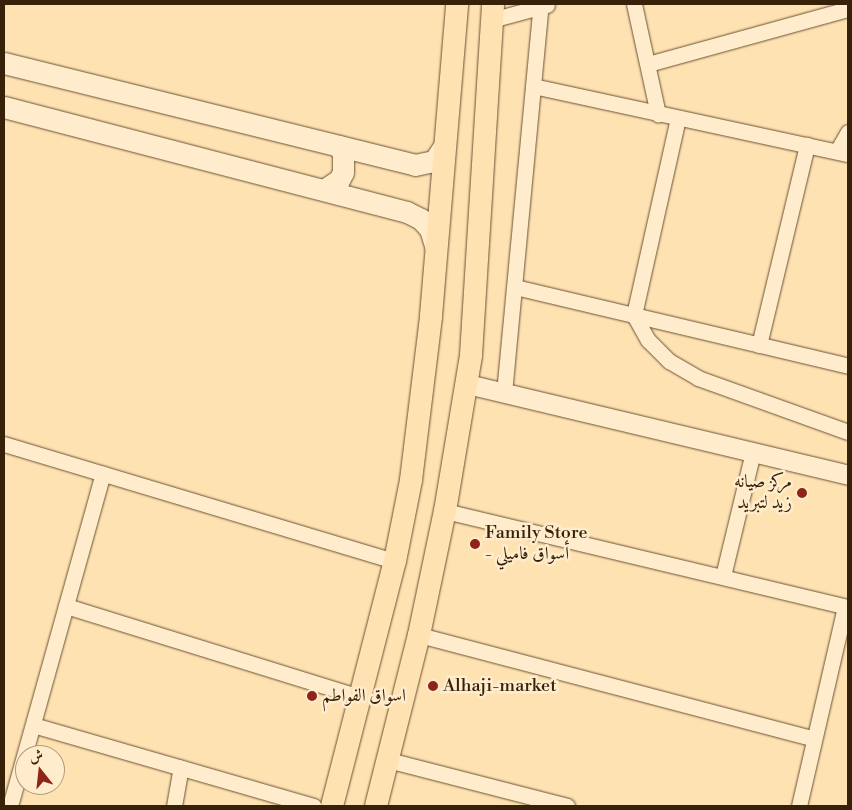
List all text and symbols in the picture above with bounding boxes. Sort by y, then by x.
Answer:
place label: مركز صيانه زيد لتبريد [734,472,792,514]
marker: مركز صيانه زيد لتبريد [796,487,808,499]
place label: Family Store - أسواق فاميلي [485,523,588,566]
marker: Family Store - أسواق فاميلي [469,538,481,550]
place label: Alhaji-market [443,675,557,697]
marker: Alhaji-market [427,680,439,692]
place label: اسواق الفواطم [322,685,406,707]
marker: اسواق الفواطم [306,690,318,702]
north arrow [15,745,65,795]
text: ش [27,746,45,767]

